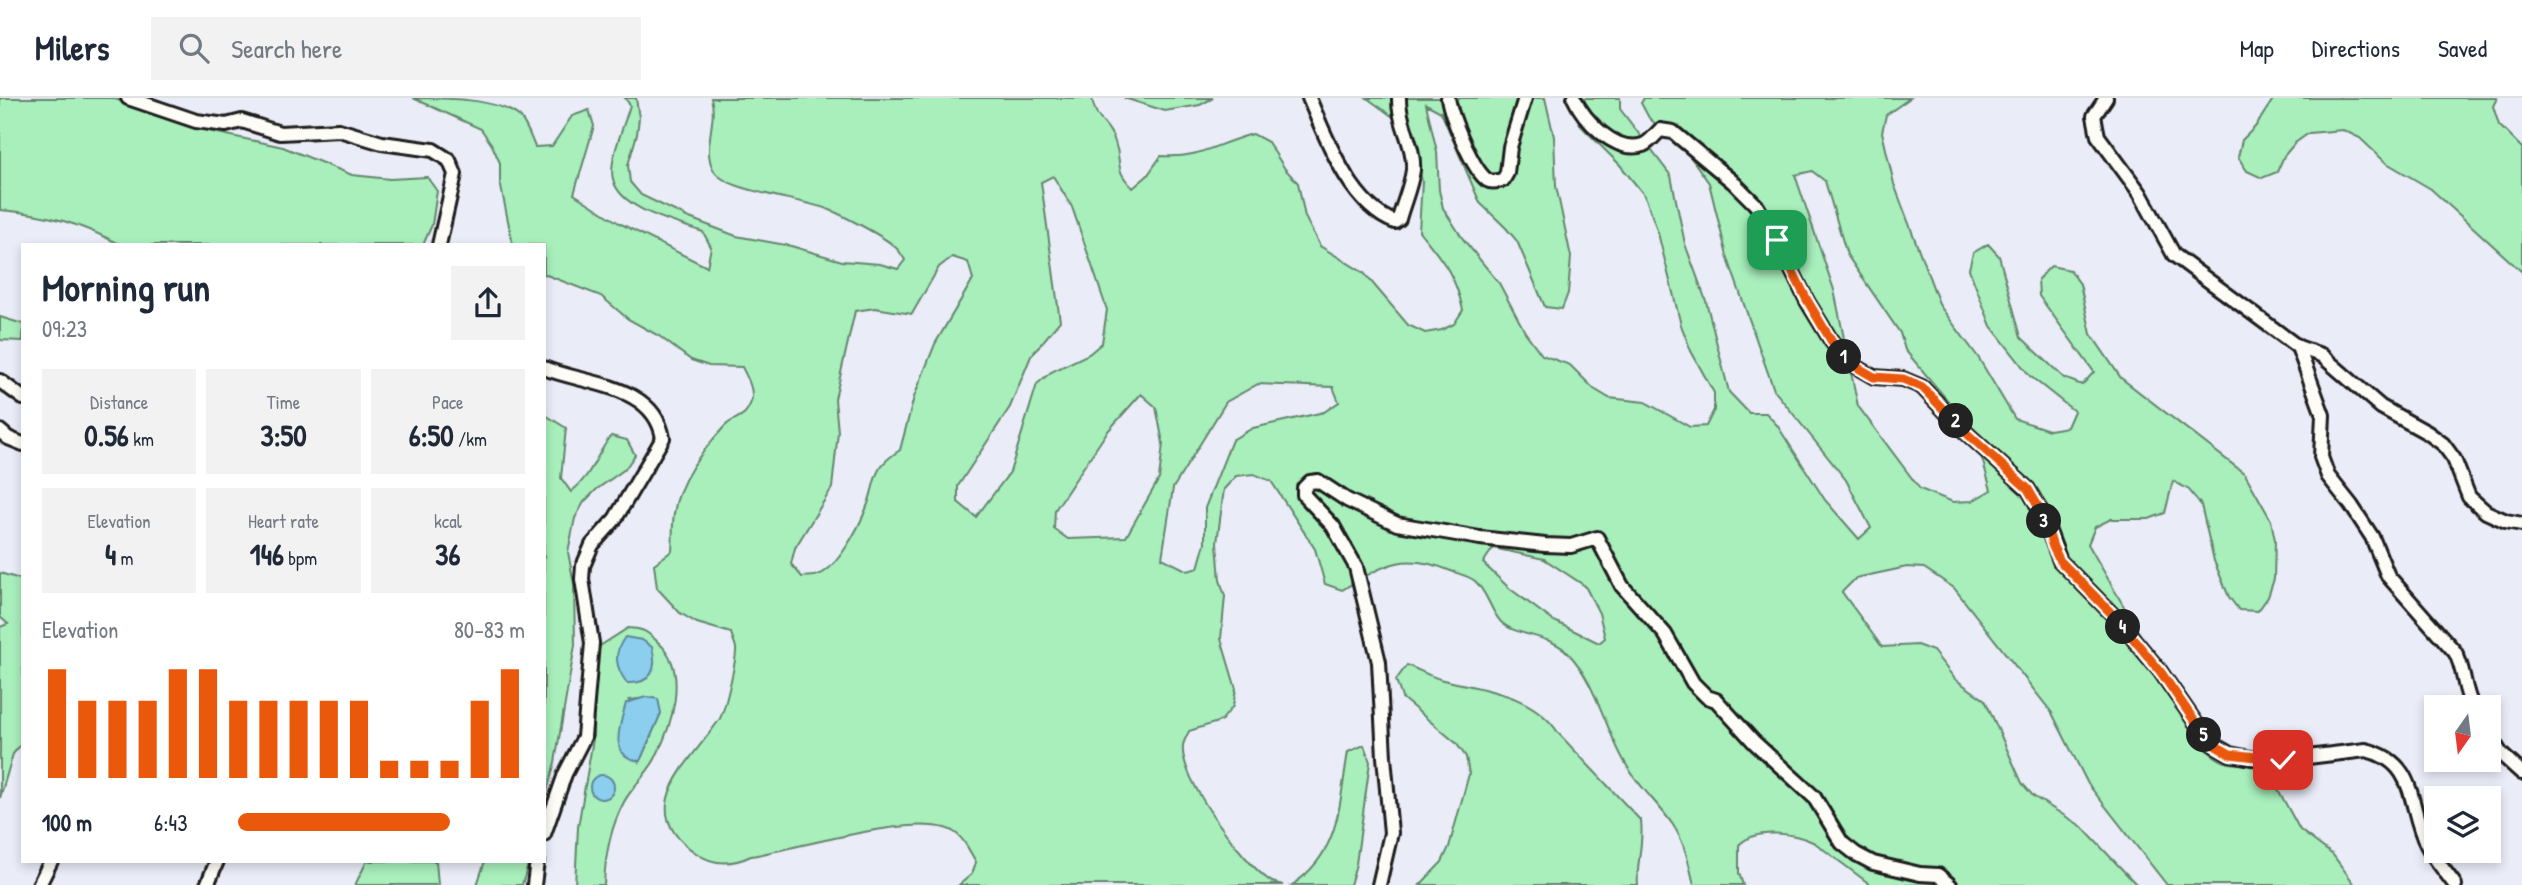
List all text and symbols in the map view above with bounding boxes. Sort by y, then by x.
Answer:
search box [151,17,641,80]
text: Milers [35,26,109,70]
icon: search [175,29,213,67]
text: Search here [231,31,342,66]
text: Map [2240,32,2274,64]
text: Directions [2312,32,2400,64]
text: Saved [2438,32,2487,64]
pin [1747,210,1807,270]
icon: arrive [1758,221,1796,259]
text: Morning run [42,261,210,313]
button: share [451,266,525,340]
text: 09:23 [42,313,87,344]
pin: 1 [1826,340,1862,374]
text: 1 [1840,343,1847,369]
text: Distance [90,389,148,415]
text: Time [267,389,300,415]
text: Pace [432,389,464,415]
pin: 2 [1938,404,1974,438]
text: 2 [1951,407,1960,433]
text: 0.56 [84,415,129,455]
text: 3:50 [260,415,307,455]
text: 6:50 [409,415,454,455]
text: km [129,426,154,452]
text: /km [454,426,487,452]
pin: 3 [2026,504,2062,538]
text: 3 [2039,507,2048,533]
text: Elevation [88,508,151,534]
text: Heart rate [248,508,319,534]
text: kcal [434,508,462,534]
text: 4 [105,534,116,574]
text: 146 [250,534,284,574]
text: 36 [435,534,461,574]
text: m [116,545,133,571]
text: bpm [284,545,317,571]
pin: 4 [2106,610,2140,644]
text: 4 [2119,613,2126,639]
text: Elevation [42,614,118,645]
text: 80–83 m [454,614,525,645]
north arrow [2424,695,2501,772]
map controls [2424,695,2501,863]
pin: 5 [2186,718,2222,752]
text: 5 [2199,721,2208,747]
pin [2253,730,2313,790]
icon: check [2264,741,2302,779]
button: layers [2424,786,2501,863]
text: 100 m [42,807,92,838]
text: 6:43 [154,807,187,838]

